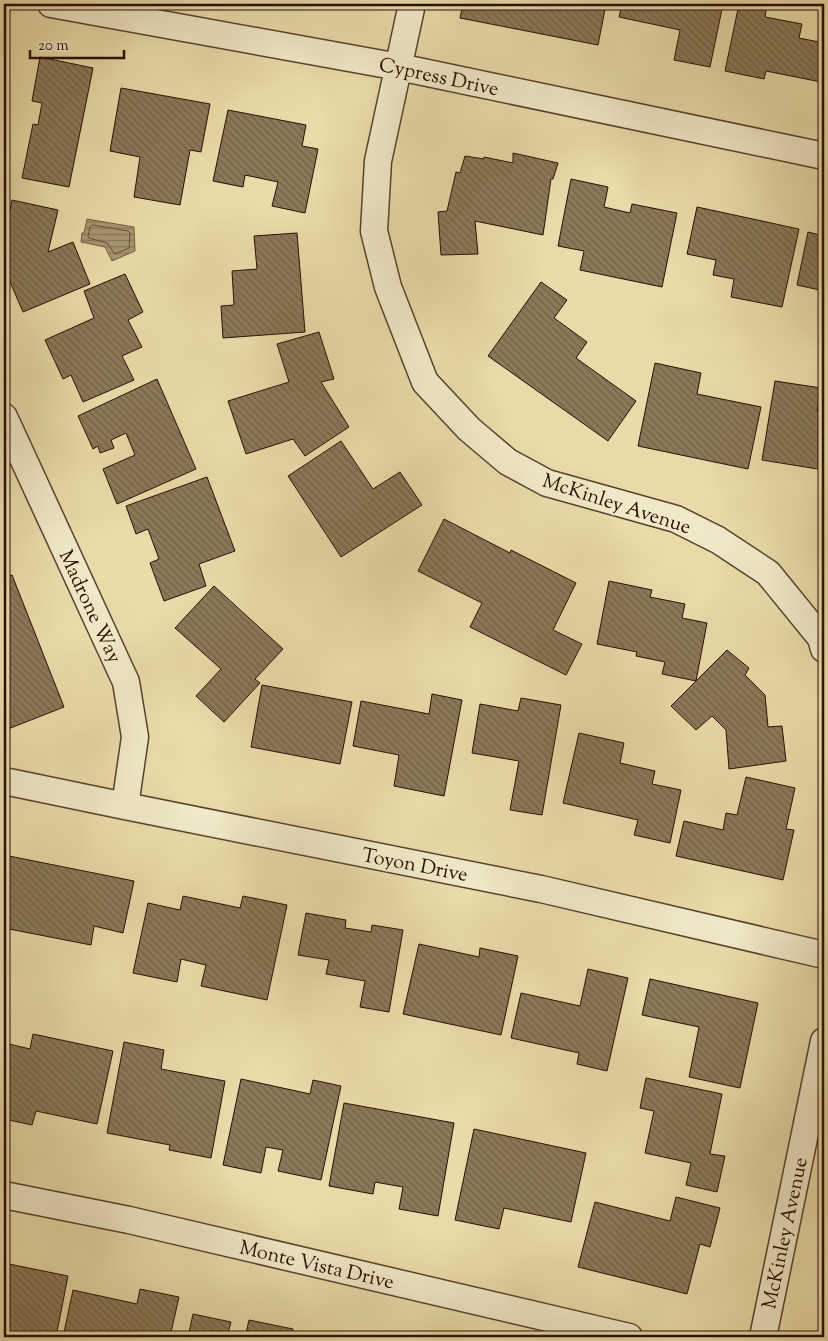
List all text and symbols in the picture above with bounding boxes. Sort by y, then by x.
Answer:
scale bar [30,28,124,60]
text: 20 m [38,36,69,57]
street label: Cypress Drive [376,52,501,105]
street label: McKinley Avenue [538,468,694,543]
street label: Madrone Way [50,546,128,669]
street label: Toyon Drive [359,842,470,891]
street label: McKinley Avenue [756,1155,817,1312]
street label: Monte Vista Drive [236,1235,397,1298]

